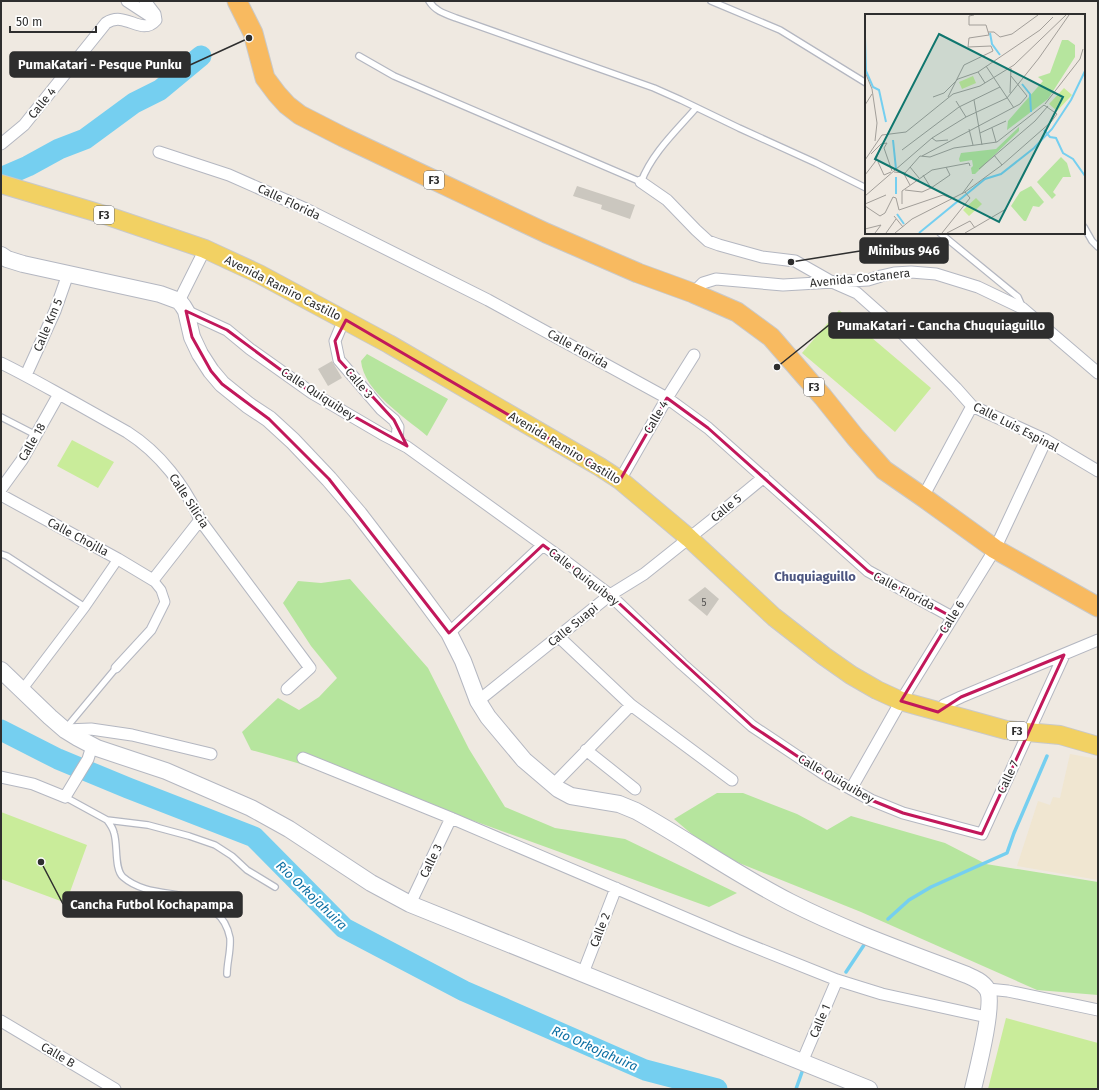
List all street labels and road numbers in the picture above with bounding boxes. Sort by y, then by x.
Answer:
street label: Calle 4 [25,84,59,121]
road number: F3 [424,171,444,189]
street label: Calle Florida [255,181,323,223]
road number: F3 [94,206,114,224]
street label: Avenida Ramiro Castillo [222,253,344,323]
street label: Avenida Costanera [809,266,911,290]
street label: Calle Km 5 [31,296,65,354]
street label: Calle Florida [545,326,611,372]
street label: Calle Quiquibey [278,365,358,423]
street label: Calle 3 [342,365,376,401]
road number: F3 [804,378,824,396]
street label: Calle 4 [641,397,671,436]
street label: Calle Luis Espinal [971,399,1062,455]
street label: Avenida Ramiro Castillo [506,409,624,487]
street label: Calle 18 [16,420,49,463]
street label: Calle Silicia [166,471,212,531]
street label: Calle 5 [708,491,744,525]
street label: Calle Chojlla [45,515,111,559]
street label: Calle Quiquibey [546,545,622,609]
street label: Calle Florida [871,569,937,613]
street label: Calle 6 [936,598,968,636]
street label: Calle Suapi [545,601,601,649]
road number: F3 [1007,722,1027,740]
street label: Calle Quiquibey [796,752,877,806]
street label: Calle 7 [994,758,1022,796]
street label: Calle 3 [417,842,445,880]
street label: Calle 2 [587,911,613,949]
street label: Calle 1 [807,1002,833,1040]
street label: Calle B [39,1039,77,1071]

